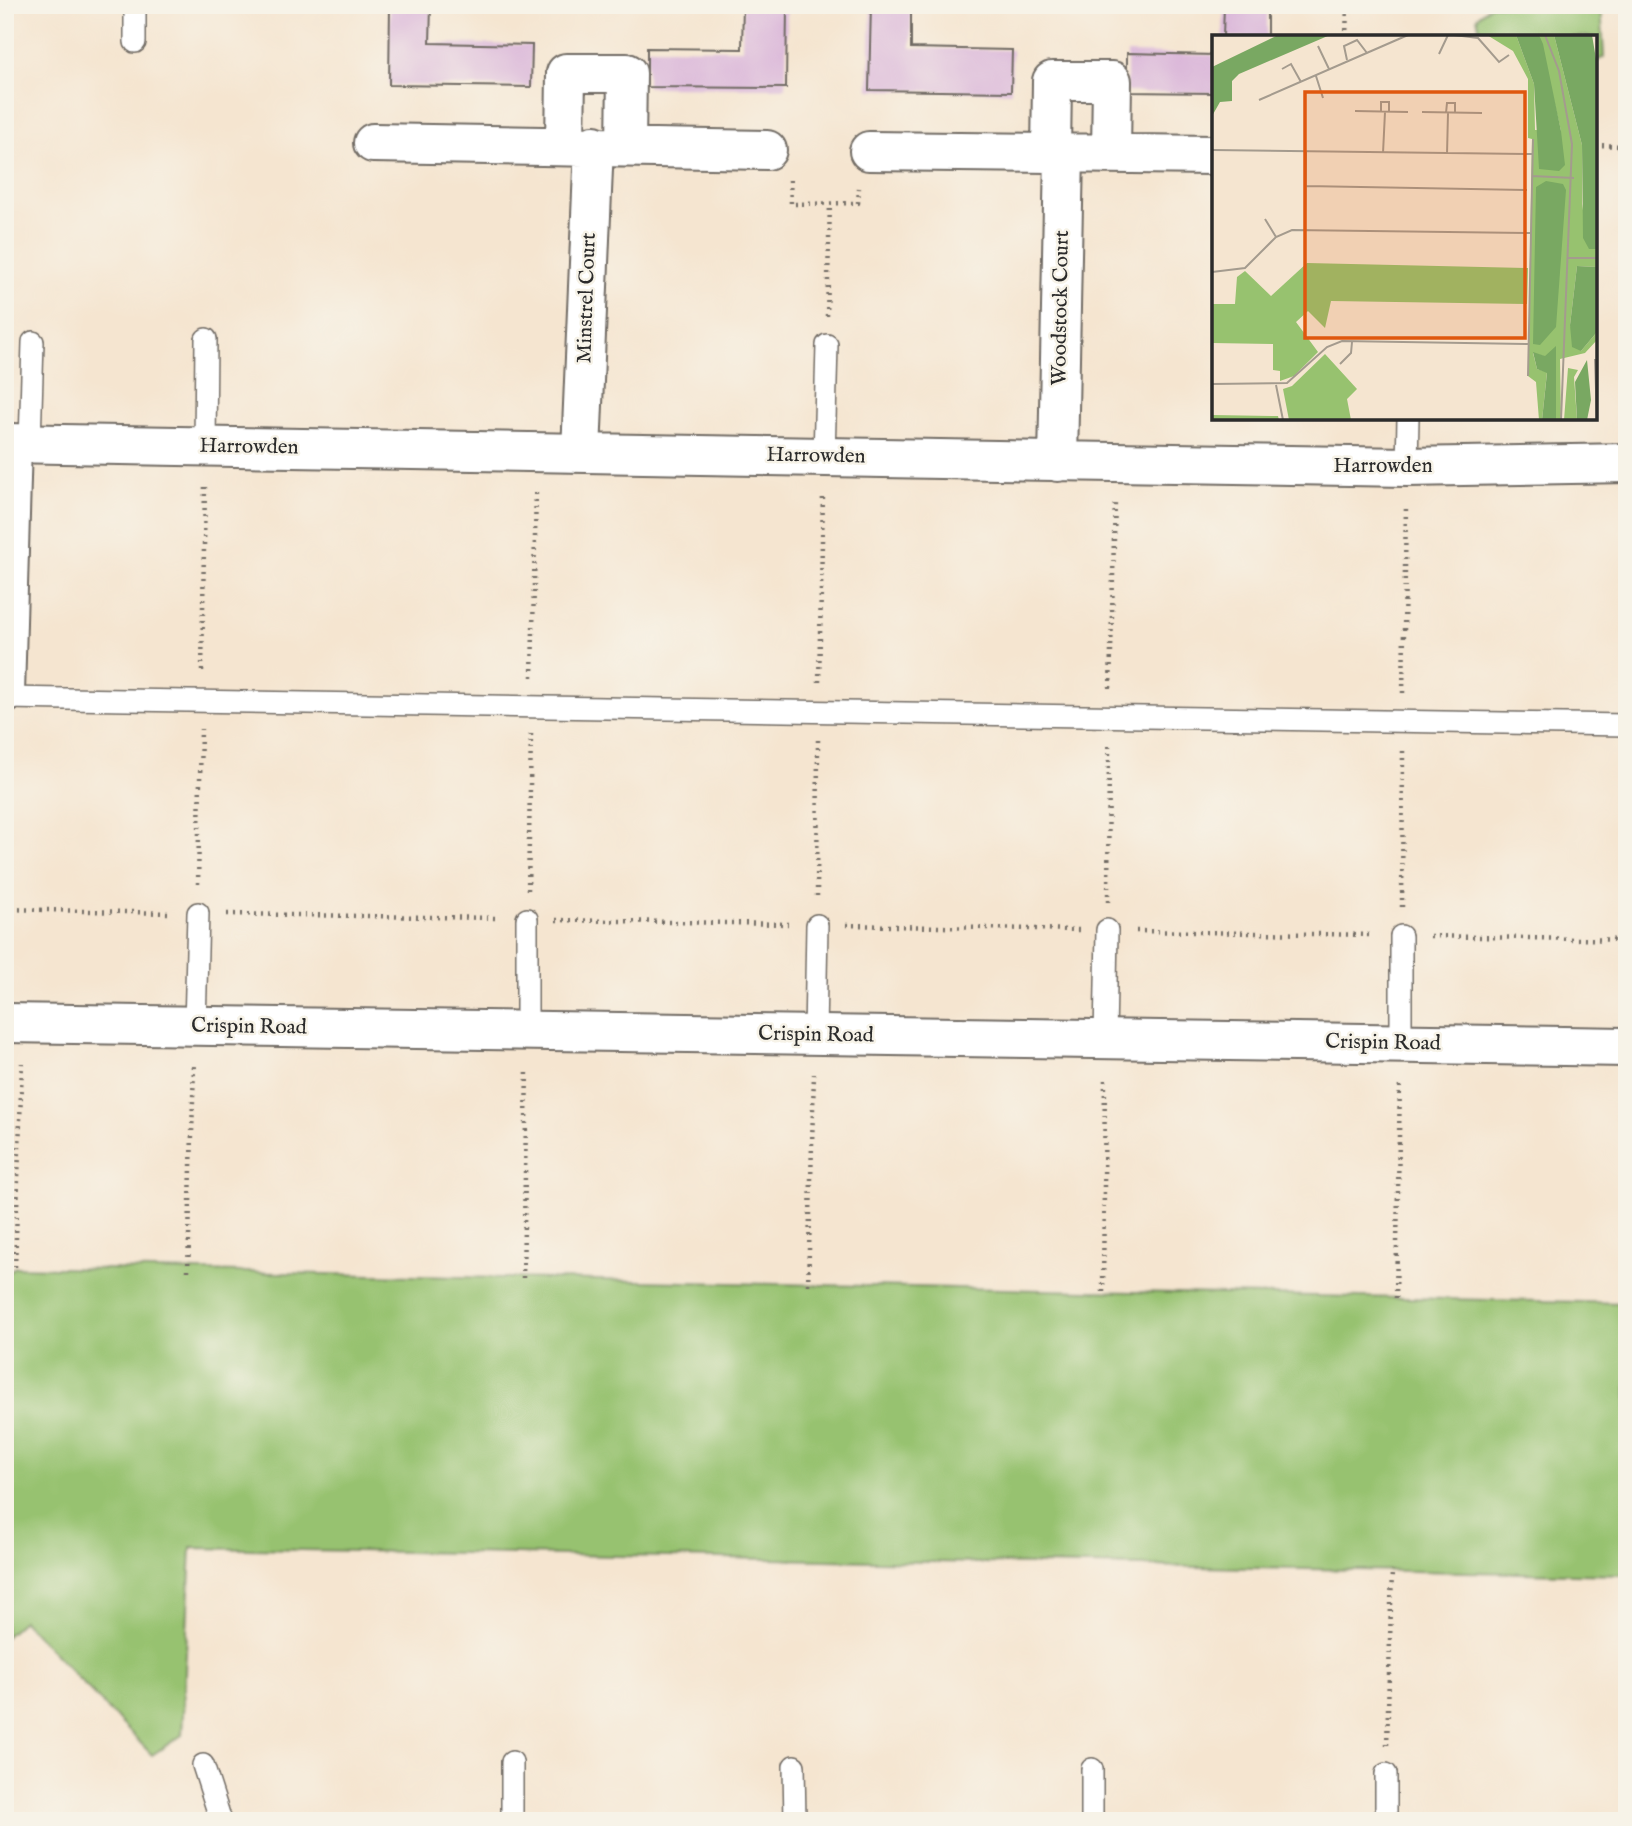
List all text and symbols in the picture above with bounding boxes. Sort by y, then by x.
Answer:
inset map [1212,35,1597,420]
street label: Woodstock Court [1046,230,1076,386]
street label: Minstrel Court [571,232,603,364]
street label: Harrowden [199,433,299,461]
street label: Harrowden [766,442,866,470]
street label: Harrowden [1333,453,1433,480]
street label: Crispin Road [191,1012,308,1042]
street label: Crispin Road [758,1020,875,1050]
street label: Crispin Road [1325,1028,1442,1058]

